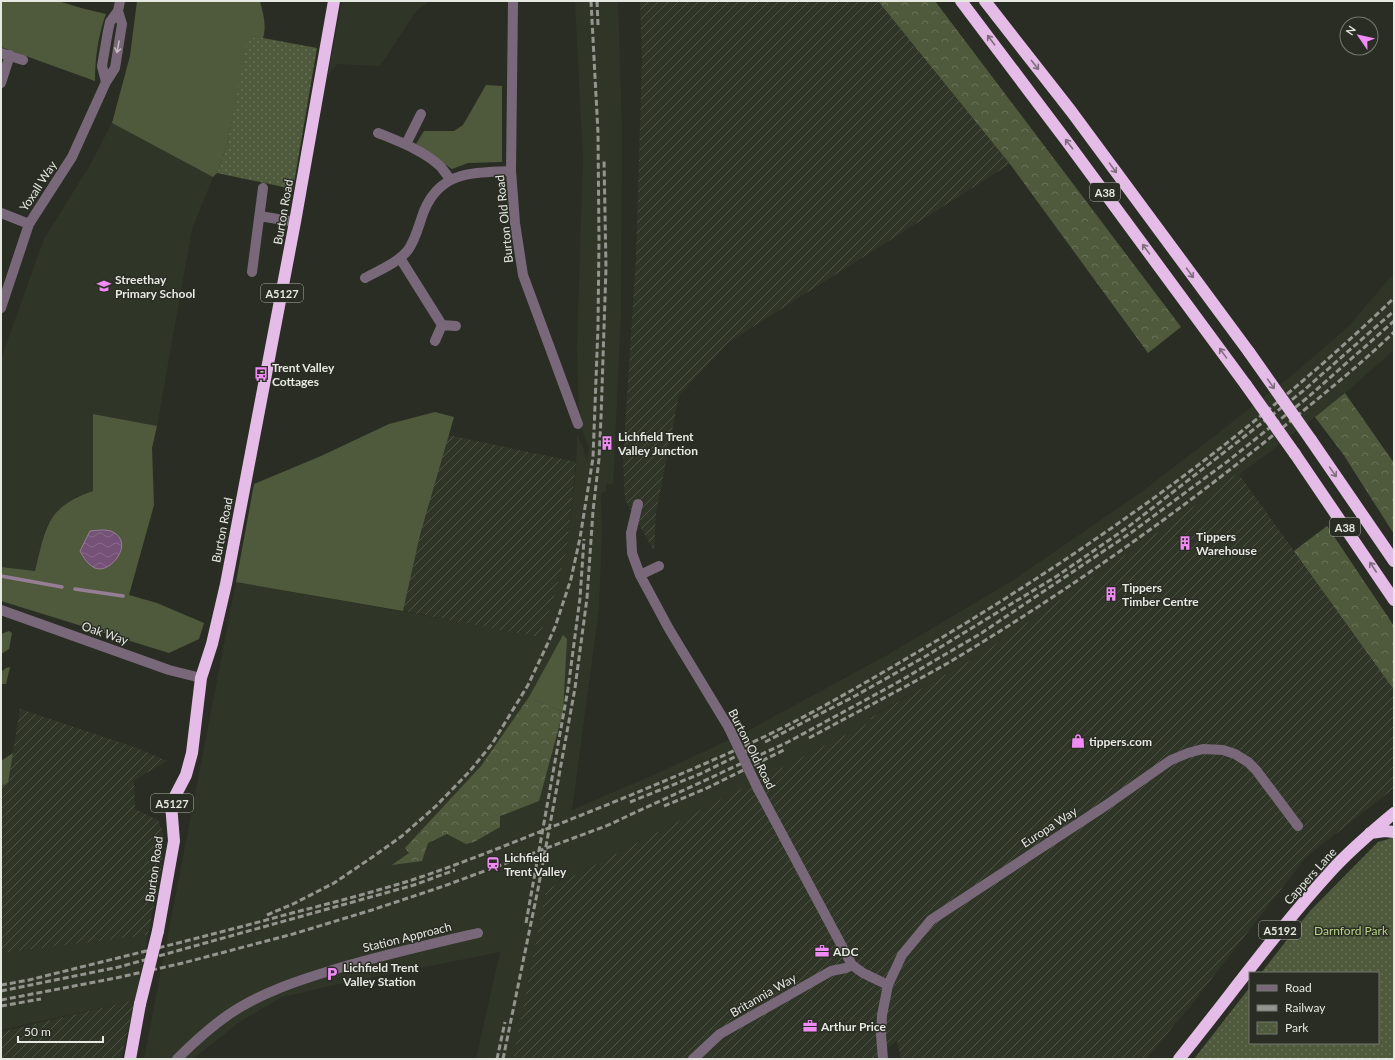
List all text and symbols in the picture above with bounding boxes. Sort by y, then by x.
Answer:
north arrow [1339,16,1379,56]
text: N [1343,23,1358,37]
one-way arrow [986,35,995,46]
one-way arrow [114,41,122,54]
one-way arrow [1030,59,1039,70]
one-way arrow [1065,139,1073,150]
street label: Yoxall Way [16,157,60,214]
one-way arrow [1109,163,1117,174]
street label: Burton Old Road [492,174,516,264]
street label: Burton Road [270,178,296,246]
road number: A38 [1090,183,1120,201]
one-way arrow [1142,243,1150,254]
one-way arrow [1186,267,1194,278]
place label: Streethay Primary School [115,272,195,301]
school or university icon: Streethay Primary School [96,278,112,294]
road number: A5127 [261,284,303,302]
one-way arrow [1219,348,1227,359]
place label: Trent Valley Cottages [272,360,335,389]
bus stop icon: Trent Valley Cottages [253,366,269,382]
one-way arrow [1267,378,1275,389]
place label: Lichfield Trent Valley Junction [617,429,698,458]
building icon: Lichfield Trent Valley Junction [599,435,615,451]
one-way arrow [1329,466,1337,477]
street label: Burton Road [208,496,236,564]
road number: A38 [1330,518,1360,536]
place label: Tippers Warehouse [1196,529,1257,558]
building icon: Tippers Warehouse [1177,535,1193,551]
one-way arrow [1369,562,1377,573]
place label: Tippers Timber Centre [1122,580,1199,609]
building icon: Tippers Timber Centre [1103,586,1119,602]
street label: Oak Way [80,618,131,648]
street label: Burton Old Road [725,706,779,792]
shop icon: tippers.com [1070,733,1086,749]
place label: tippers.com [1089,734,1152,749]
road number: A5127 [151,794,193,812]
street label: Europa Way [1018,803,1080,851]
street label: Burton Road [142,835,166,903]
street label: Cappers Lane [1280,844,1340,908]
place label: Lichfield Trent Valley [504,850,567,879]
station icon: Lichfield Trent Valley [485,856,501,872]
street label: Station Approach [361,919,453,955]
road number: A5192 [1259,921,1301,939]
park label: Darnford Park [1314,923,1389,938]
office icon: ADC [814,943,830,959]
place label: ADC [832,944,858,959]
place label: Lichfield Trent Valley Station [342,960,419,989]
parking icon: Lichfield Trent Valley Station [324,966,340,982]
street label: Britannia Way [727,970,800,1020]
legend [1249,972,1379,1044]
text: Road [1285,980,1312,995]
text: Railway [1285,1000,1326,1015]
scale bar [18,1018,103,1044]
office icon: Arthur Price [802,1018,818,1034]
place label: Arthur Price [820,1019,886,1034]
text: Park [1285,1020,1309,1035]
text: 50 m [24,1024,51,1039]

